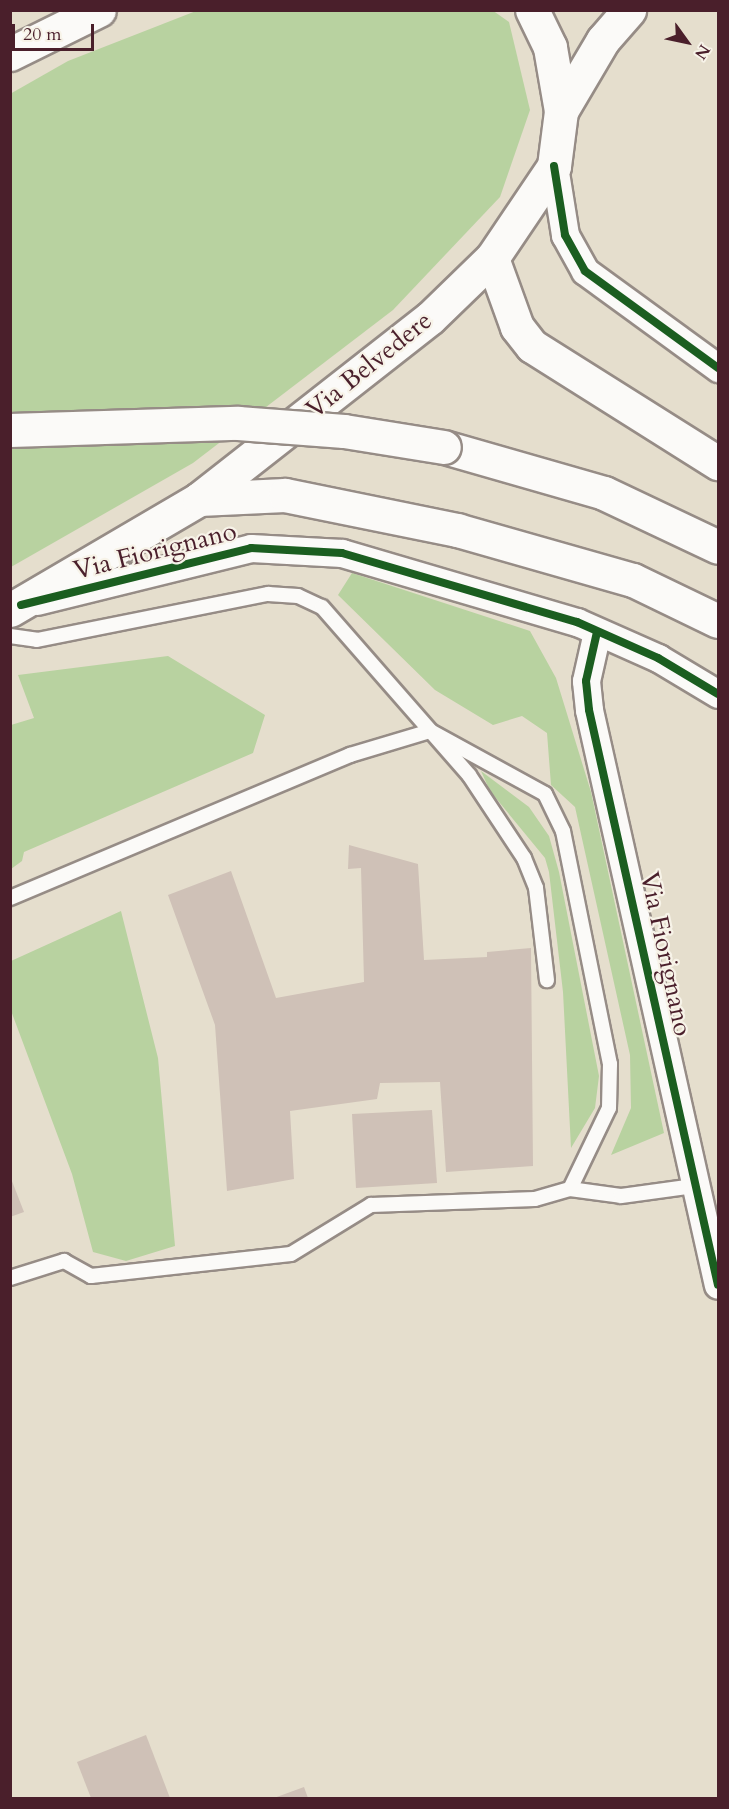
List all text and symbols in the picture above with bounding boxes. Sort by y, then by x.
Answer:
scale bar [15,12,98,50]
north arrow [657,12,717,72]
text: 20 m [23,22,62,47]
text: N [689,40,715,64]
street label: Via Belvedere [300,305,438,425]
street label: Via Fiorignano [70,516,240,586]
street label: Via Fiorignano [633,869,699,1039]

